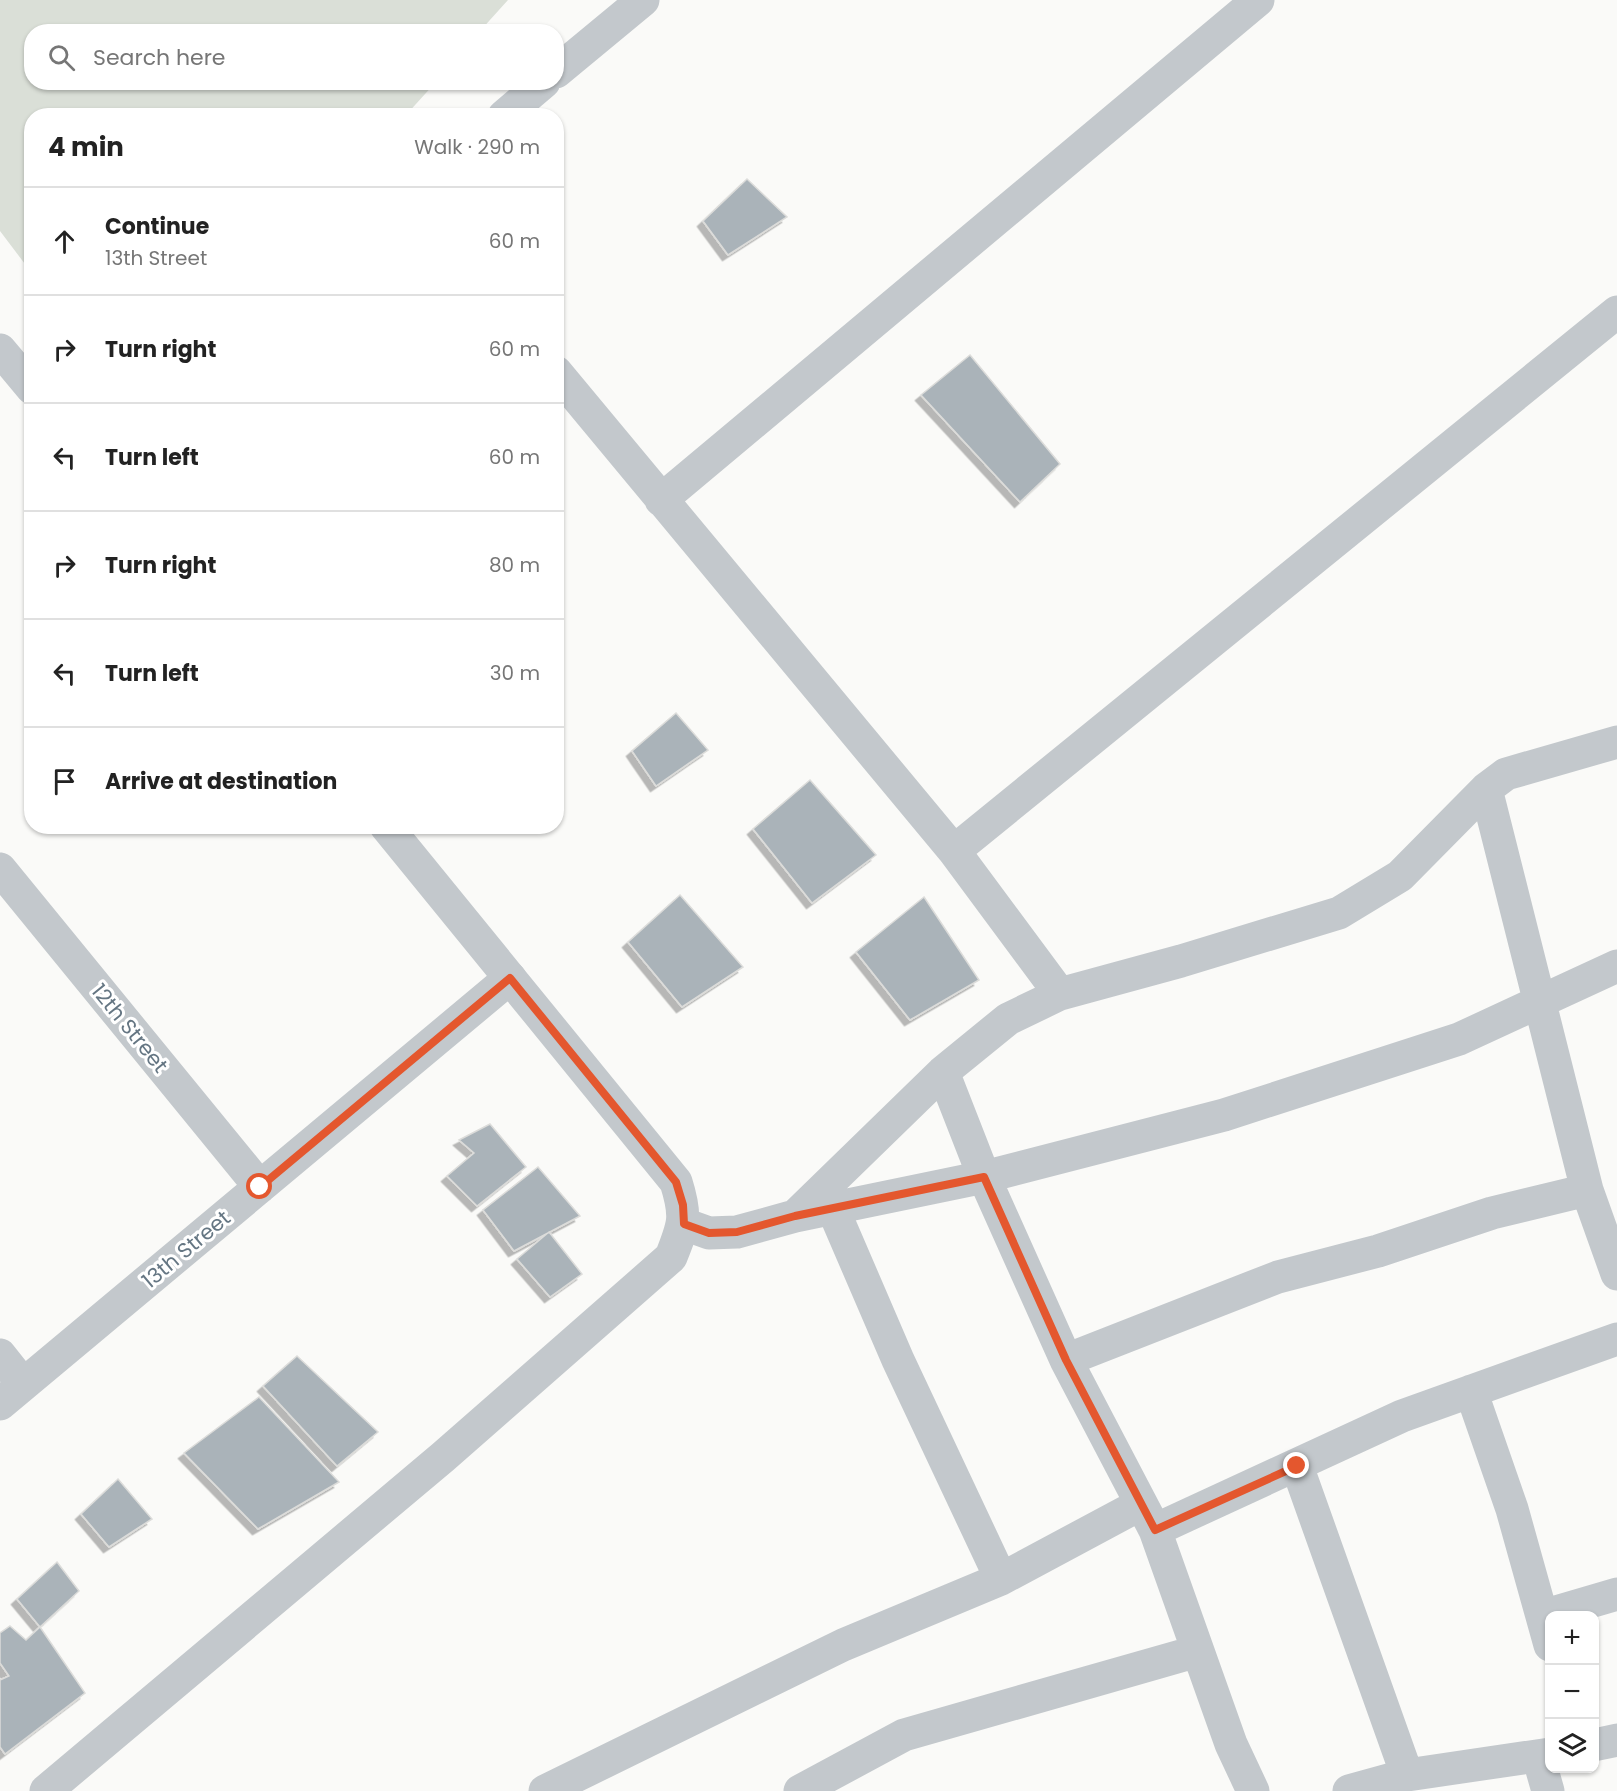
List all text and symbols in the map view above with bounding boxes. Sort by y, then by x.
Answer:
search box [24,24,564,90]
icon: search [45,41,78,74]
text: Search here [93,42,226,73]
text: 4 min [48,129,124,165]
text: Walk · 290 m [414,133,540,161]
text: Continue [105,211,209,242]
icon: ahead [48,225,81,258]
text: 60 m [489,227,540,255]
text: 13th Street [105,244,207,272]
icon: right [48,333,81,366]
text: Turn right [105,334,216,365]
text: 60 m [489,335,540,363]
icon: left [48,441,81,474]
text: Turn left [105,442,199,473]
text: 60 m [489,443,540,471]
icon: right [48,549,81,582]
text: Turn right [105,550,216,581]
text: 80 m [489,551,540,579]
icon: left [48,657,81,690]
text: Turn left [105,658,199,689]
text: 30 m [490,659,540,687]
icon: arrive [48,765,81,798]
text: Arrive at destination [105,766,337,797]
street label: 12th Street [85,977,175,1079]
route start [246,1173,272,1199]
street label: 13th Street [136,1203,236,1295]
route end [1283,1452,1309,1478]
map controls [1545,1611,1599,1773]
button: + [1545,1611,1599,1665]
button: − [1545,1665,1599,1719]
button: layers [1545,1719,1599,1773]

